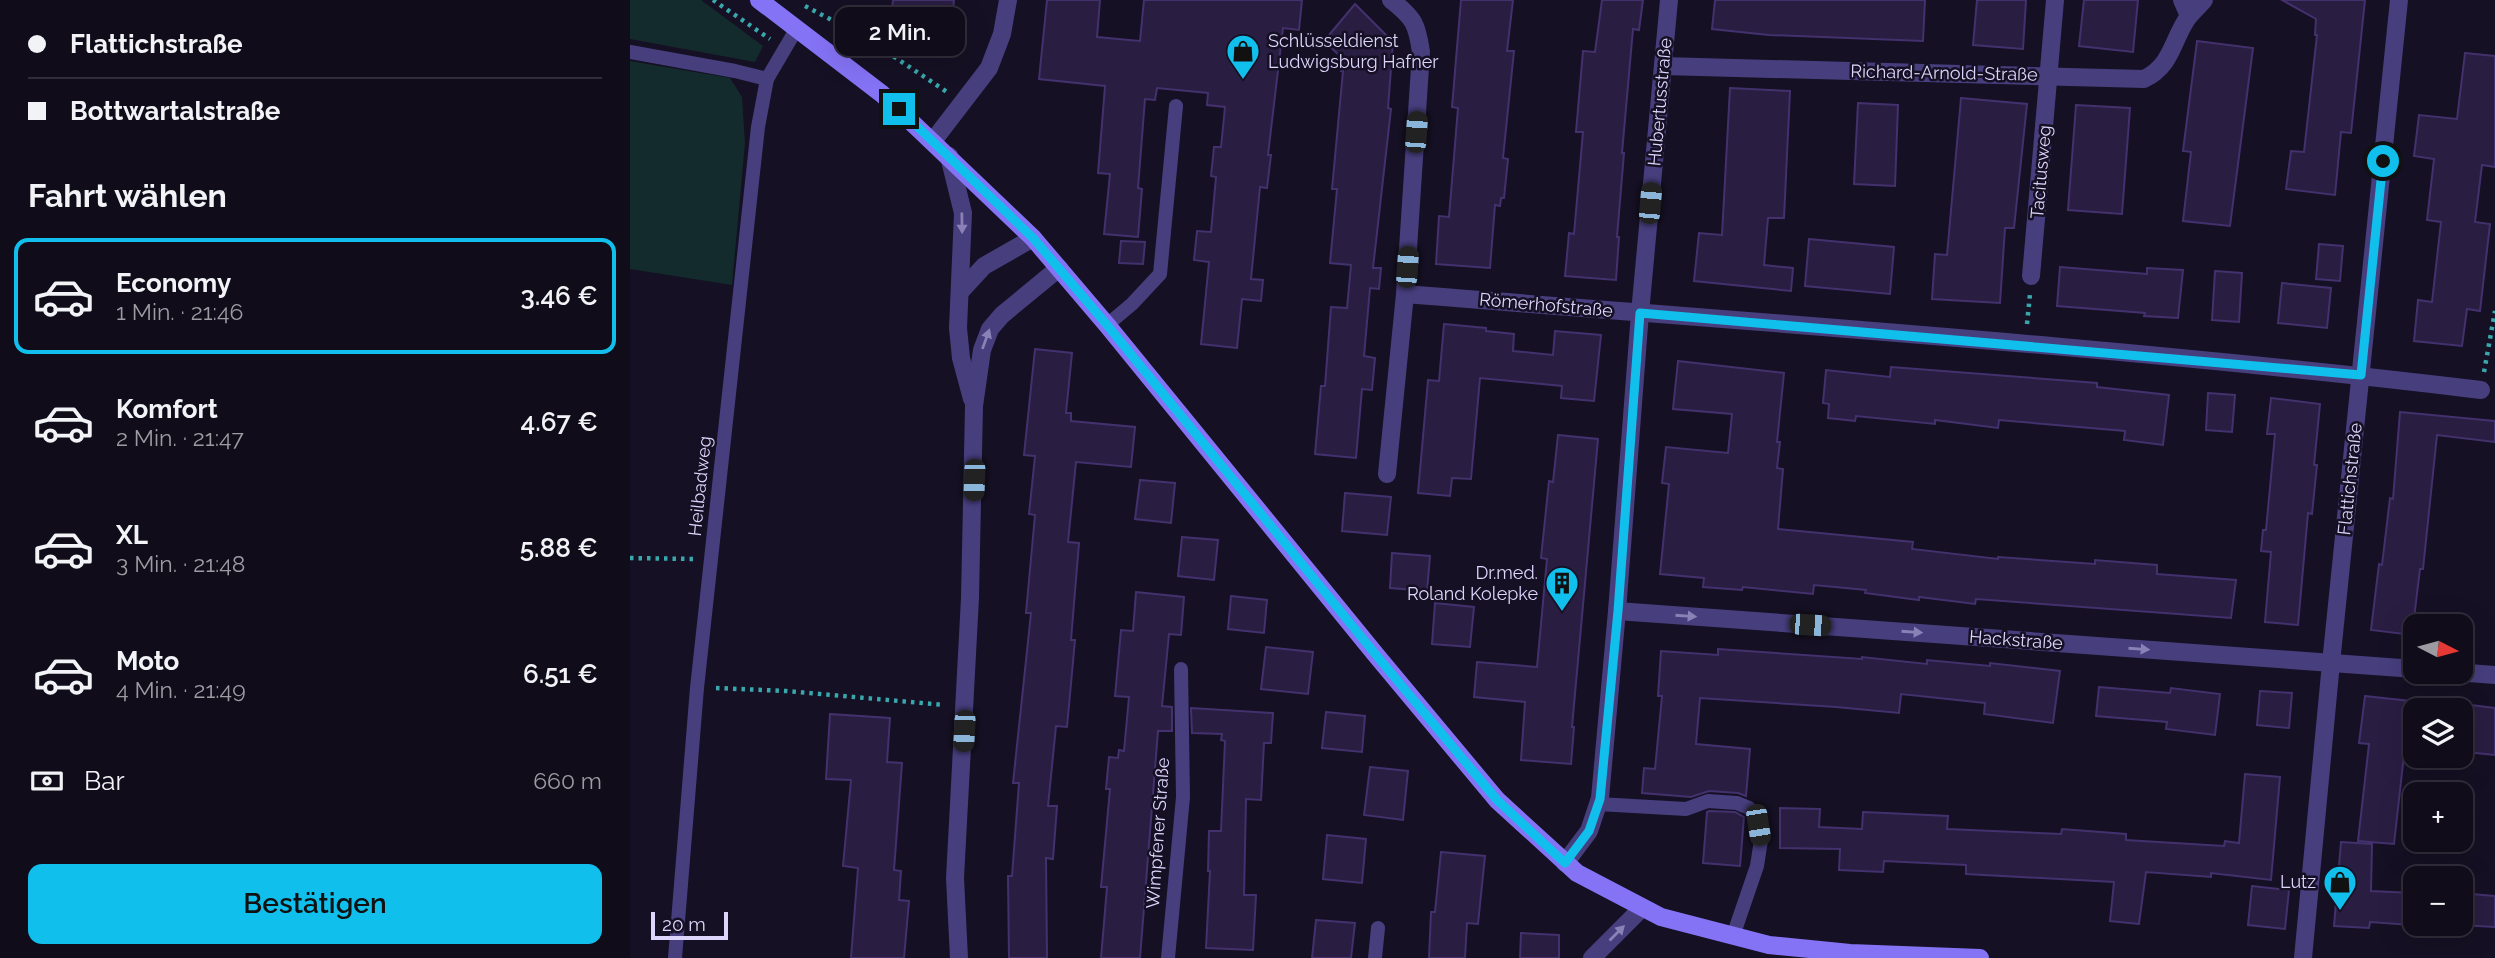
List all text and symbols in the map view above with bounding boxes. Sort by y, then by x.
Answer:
callout: 2 Min. [834,7,964,56]
text: 2 Min. [869,18,931,45]
text: Flattichstraße [70,29,243,59]
place label: Schlüsseldienst Ludwigsburg Hafner [1268,30,1439,72]
shop icon: Schlüsseldienst Ludwigsburg Hafner [1224,32,1262,81]
street label: Hubertusstraße [1643,37,1676,167]
street label: Richard-Arnold-Straße [1850,60,2038,85]
route end [883,93,915,125]
text: Bottwartalstraße [70,96,280,126]
car [1405,110,1428,154]
street label: Tacitusweg [2026,124,2055,220]
route start [2367,145,2399,177]
text: Fahrt wählen [28,177,227,214]
car [1638,181,1663,225]
one-way arrow [956,212,968,234]
car [1396,245,1419,289]
icon: car [32,265,95,328]
text: Economy [116,268,231,298]
text: 3.46 € [521,281,598,311]
street label: Römerhofstraße [1478,288,1614,321]
text: 1 Min. · 21:46 [116,298,243,325]
one-way arrow [981,329,992,350]
icon: car [32,391,95,454]
text: Komfort [116,394,218,424]
text: 4.67 € [521,407,598,437]
street label: Flattichstraße [2333,421,2366,536]
text: 2 Min. · 21:47 [116,424,244,451]
street label: Heilbadweg [684,435,715,537]
car [963,459,986,501]
icon: car [32,517,95,580]
text: XL [116,520,148,550]
text: 5.88 € [520,533,598,563]
text: 3 Min. · 21:48 [116,550,246,577]
place label: Dr.med. Roland Kolepke [1407,562,1538,604]
building icon: Dr.med. Roland Kolepke [1543,564,1581,613]
one-way arrow [1675,611,1697,622]
car [1789,613,1832,637]
north arrow [2403,614,2473,684]
map controls [2403,614,2473,936]
street label: Hackstraße [1969,626,2064,653]
one-way arrow [1902,627,1924,638]
icon: car [32,643,95,706]
one-way arrow [2129,644,2151,655]
text: Moto [116,646,179,676]
text: 6.51 € [523,659,598,689]
text: 4 Min. · 21:49 [116,676,246,703]
button: layers [2403,698,2473,768]
car [953,709,976,753]
street label: Wimpfener Straße [1142,756,1173,909]
icon: cash [28,762,66,800]
text: Bar [84,766,125,796]
text: 660 m [533,767,602,794]
button: + [2403,782,2473,852]
car [1745,803,1772,847]
shop icon: Lutz [2321,863,2359,912]
button: Bestätigen [28,864,602,944]
button: − [2403,866,2473,936]
place label: Lutz [2280,871,2316,892]
scale bar [651,909,728,941]
text: 20 m [662,913,706,935]
one-way arrow [1608,925,1625,942]

